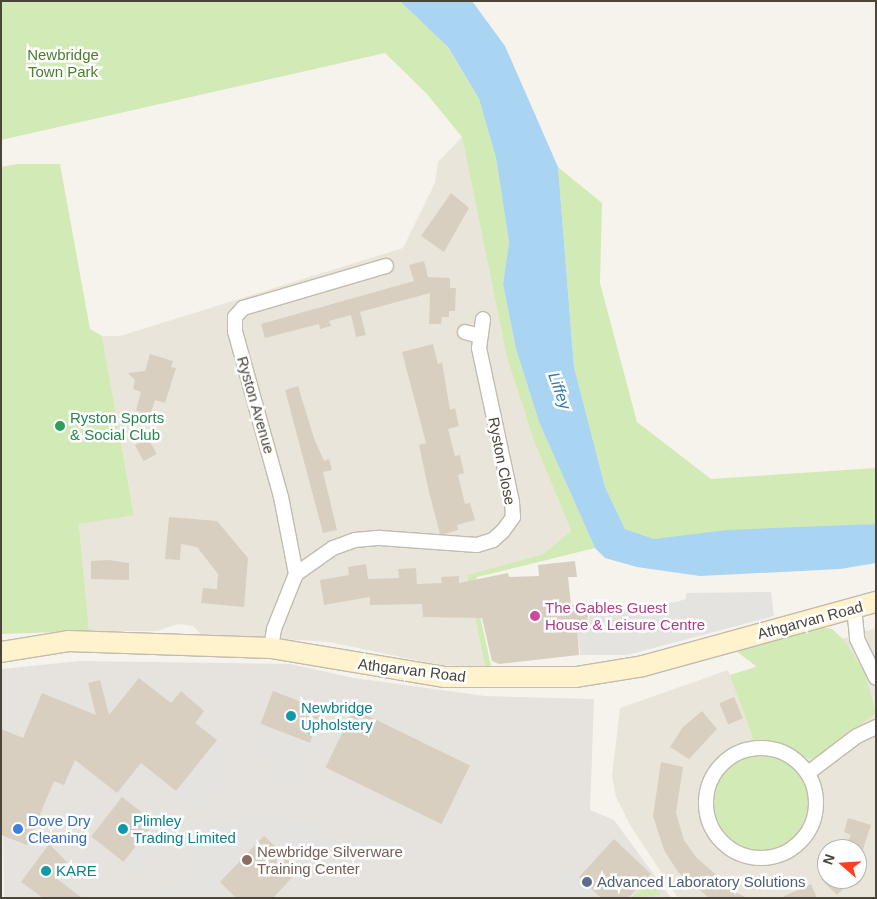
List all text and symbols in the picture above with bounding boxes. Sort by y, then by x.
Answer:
park label: Newbridge Town Park [27,45,99,80]
street label: Ryston Avenue [233,354,279,456]
water label: Liffey [543,370,575,412]
place label: Ryston Sports & Social Club [70,408,164,443]
street label: Ryston Close [485,416,519,506]
marker: Ryston Sports & Social Club [54,420,66,432]
street label: Athgarvan Road [755,597,865,643]
place label: The Gables Guest House & Leisure Centre [545,598,705,633]
marker: The Gables Guest House & Leisure Centre [529,610,541,622]
street label: Athgarvan Road [357,654,467,686]
place label: Newbridge Upholstery [301,698,373,733]
marker: Newbridge Upholstery [285,710,297,722]
place label: Dove Dry Cleaning [28,811,91,846]
place label: Plimley Trading Limited [133,811,236,846]
marker: Dove Dry Cleaning [12,823,24,835]
marker: Plimley Trading Limited [117,823,129,835]
north arrow [817,839,867,889]
place label: Newbridge Silverware Training Center [257,842,403,877]
text: N [820,852,838,867]
marker: Newbridge Silverware Training Center [241,854,253,866]
place label: KARE [56,862,97,880]
marker: KARE [40,865,52,877]
place label: Advanced Laboratory Solutions [597,873,805,891]
marker: Advanced Laboratory Solutions [581,876,593,888]

